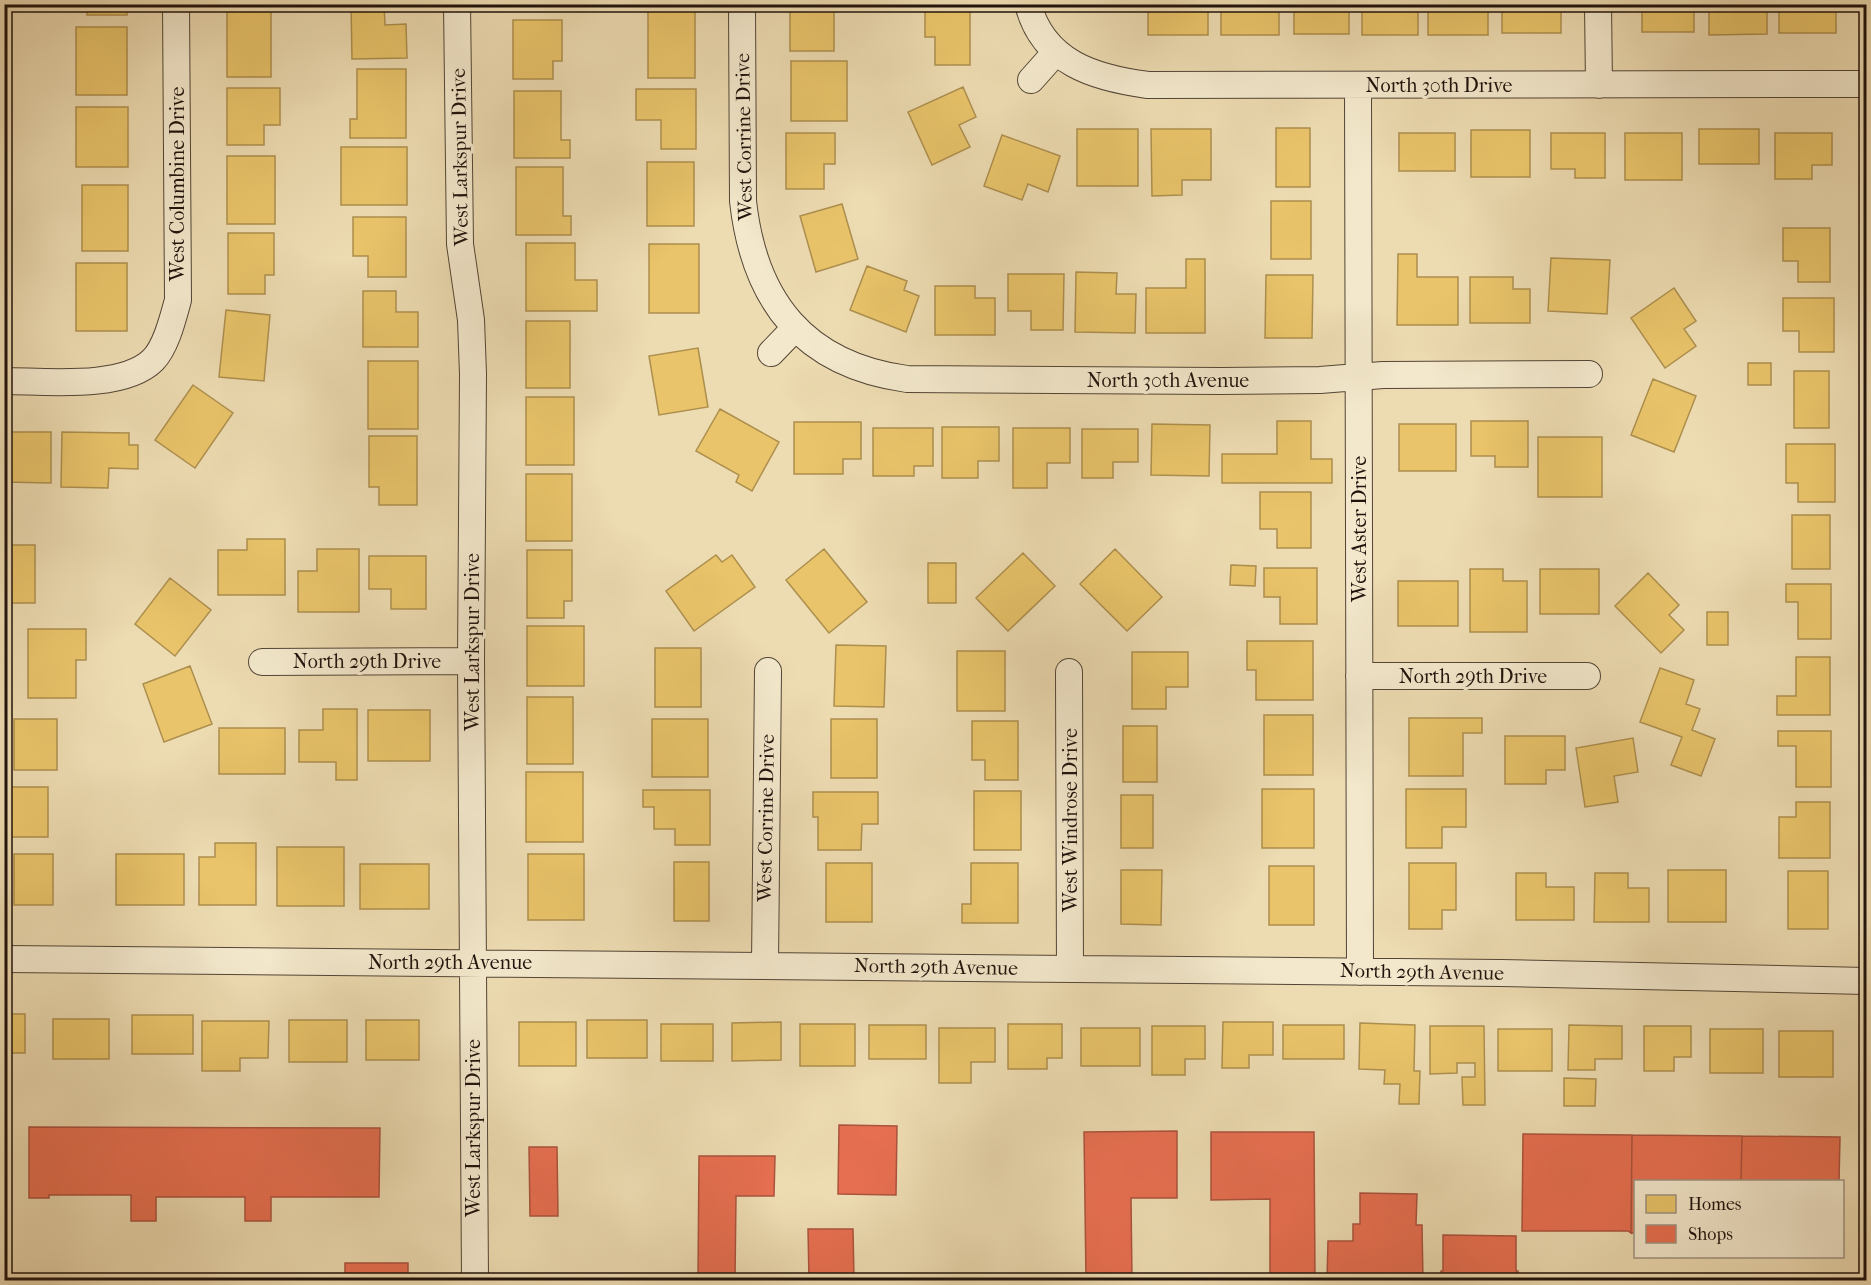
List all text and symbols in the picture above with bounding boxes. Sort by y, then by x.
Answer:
street label: West Corrine Drive [731,53,757,222]
street label: West Larkspur Drive [447,68,473,247]
street label: North 30th Drive [1366,74,1513,97]
street label: West Columbine Drive [166,87,189,282]
street label: North 30th Avenue [1087,369,1249,392]
street label: West Aster Drive [1348,456,1371,603]
street label: West Larkspur Drive [461,553,484,732]
street label: North 29th Drive [293,650,441,673]
street label: North 29th Drive [1399,665,1547,688]
street label: West Windrose Drive [1059,728,1082,913]
street label: West Corrine Drive [753,734,779,903]
street label: North 29th Avenue [368,951,532,974]
street label: North 29th Avenue [854,954,1018,980]
street label: North 29th Avenue [1340,959,1504,985]
street label: West Larkspur Drive [462,1039,485,1218]
legend [1634,1180,1844,1258]
text: Homes [1688,1194,1742,1215]
text: Shops [1688,1224,1733,1245]

